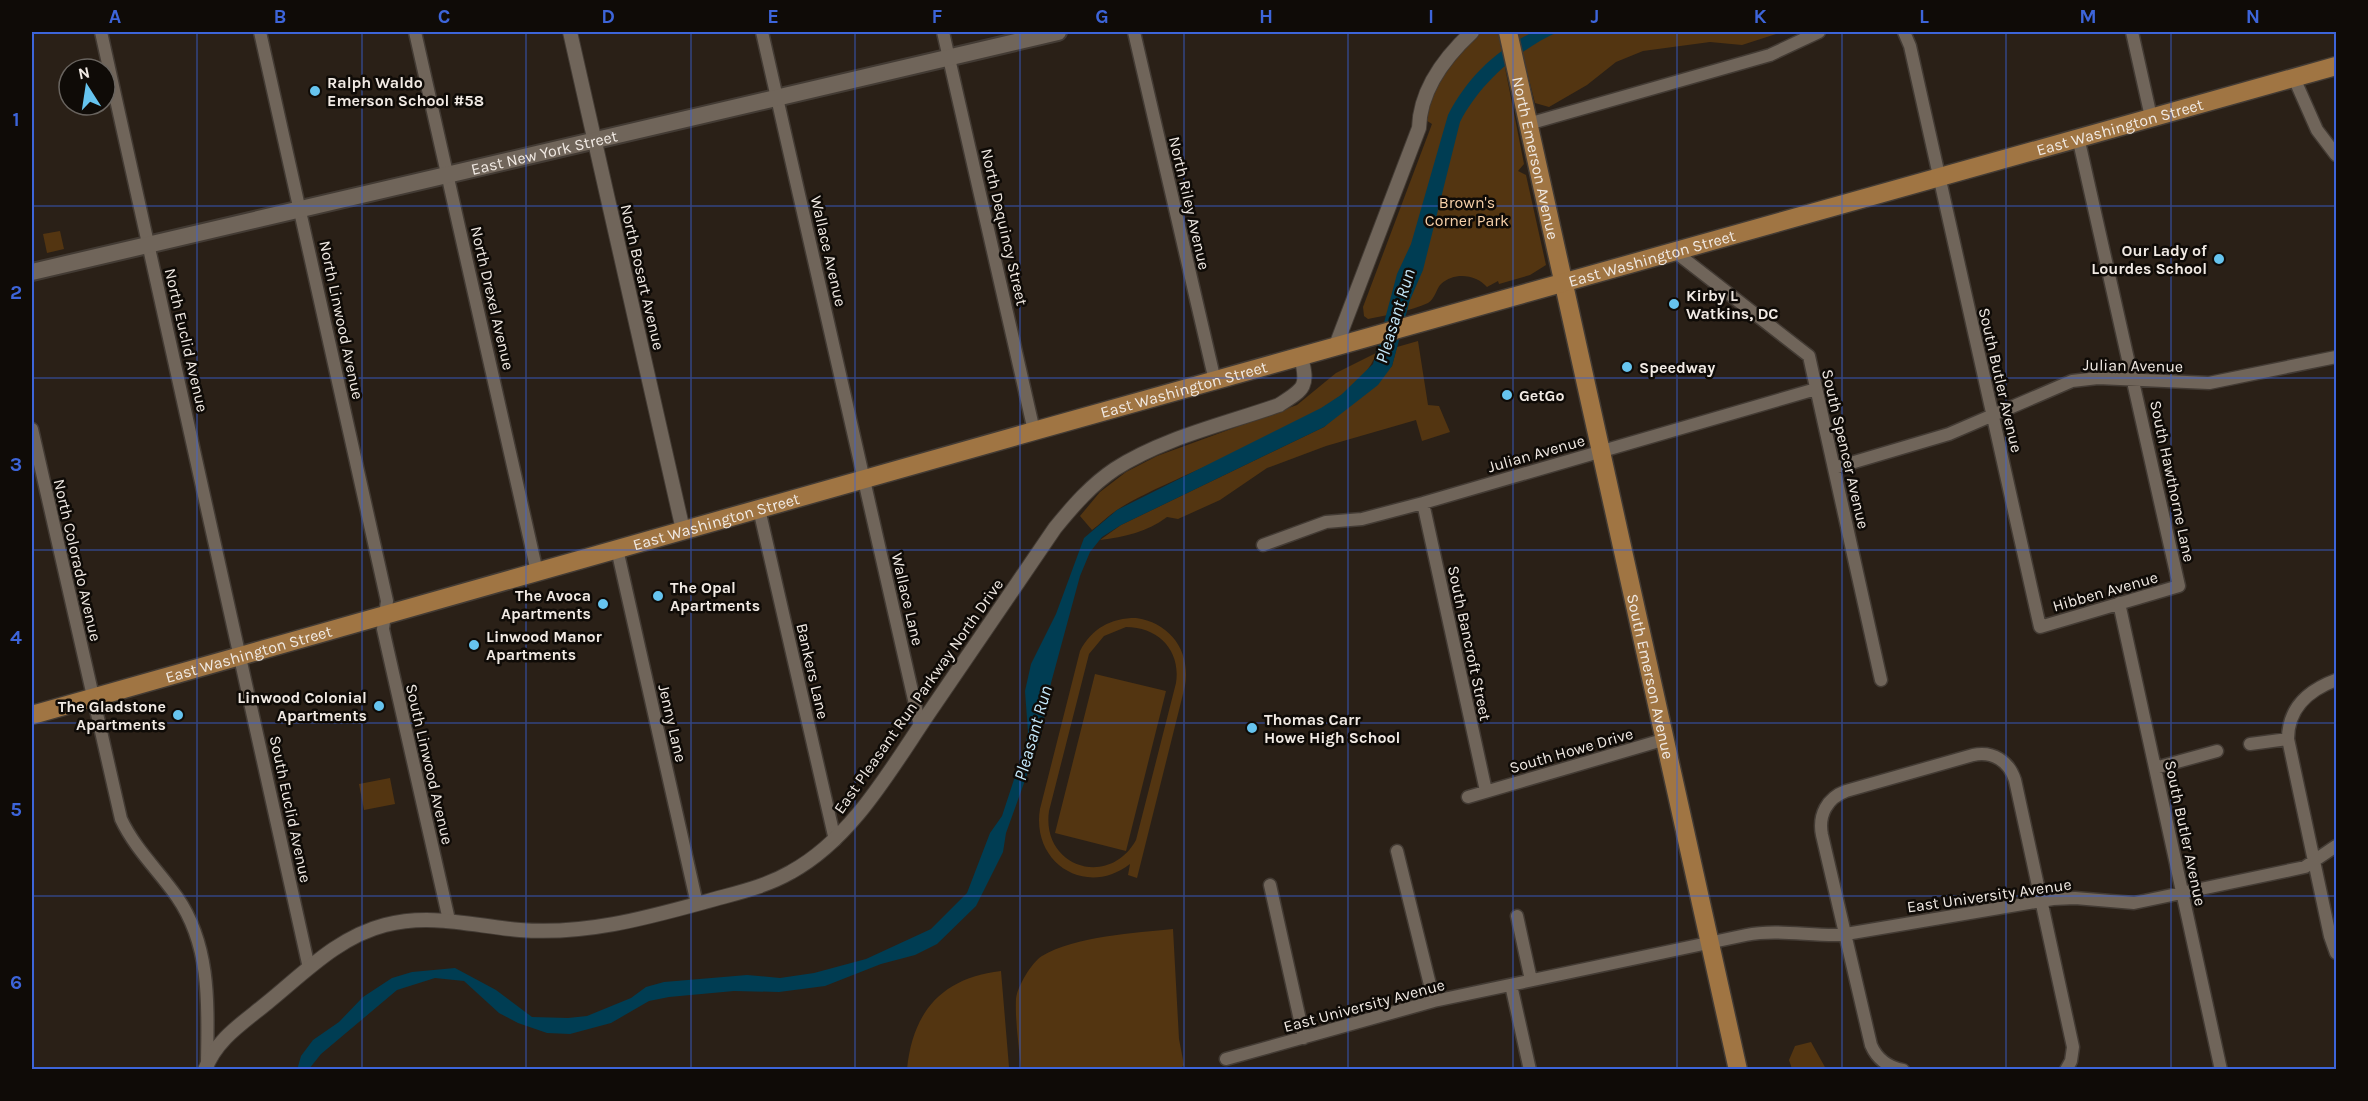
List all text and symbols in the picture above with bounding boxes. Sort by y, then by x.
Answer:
text: A [109,5,122,28]
text: B [274,5,286,28]
text: C [438,5,450,28]
text: D [601,5,615,28]
text: E [767,5,779,28]
text: F [932,5,943,28]
text: G [1095,5,1109,28]
text: H [1259,5,1273,28]
text: I [1428,5,1434,28]
text: J [1591,5,1599,28]
text: K [1753,5,1767,28]
text: L [1919,5,1929,28]
text: M [2079,5,2097,28]
text: N [2246,5,2260,28]
north arrow [57,57,117,117]
text: N [76,62,92,83]
place label: Ralph Waldo Emerson School #58 [327,73,484,110]
street label: North Emerson Avenue [1508,75,1563,241]
marker: Ralph Waldo Emerson School #58 [308,84,322,98]
street label: East Washington Street [2034,95,2205,160]
text: 1 [12,108,20,131]
street label: East New York Street [469,126,619,179]
street label: North Riley Avenue [1165,135,1214,272]
street label: North Dequincy Street [977,147,1032,307]
park label: Brown's Corner Park [1425,193,1509,230]
street label: Wallace Avenue [807,194,851,308]
street label: North Bosart Avenue [616,202,669,352]
street label: North Drexel Avenue [467,224,518,372]
street label: East Washington Street [1566,226,1737,291]
street label: North Linwood Avenue [315,239,368,401]
place label: Our Lady of Lourdes School [2091,241,2207,278]
marker: Our Lady of Lourdes School [2212,252,2226,266]
street label: North Euclid Avenue [161,266,212,414]
water label: Pleasant Run [1370,266,1420,366]
text: 2 [10,281,22,304]
place label: Kirby L Watkins, DC [1686,286,1779,323]
marker: Kirby L Watkins, DC [1667,297,1681,311]
street label: South Butler Avenue [1975,306,2026,454]
street label: Julian Avenue [2083,355,2183,376]
street label: East Washington Street [1098,357,1269,422]
place label: Speedway [1639,358,1715,377]
marker: Speedway [1620,360,1634,374]
street label: South Spencer Avenue [1818,367,1873,531]
place label: GetGo [1519,386,1565,405]
marker: GetGo [1500,388,1514,402]
street label: South Hawthorne Lane [2146,399,2199,564]
street label: Julian Avenue [1485,431,1587,476]
text: 3 [10,453,22,476]
street label: North Colorado Avenue [50,477,105,643]
street label: East Washington Street [631,489,802,554]
street label: Wallace Lane [888,551,927,647]
street label: South Bancroft Street [1444,564,1495,722]
street label: Hibben Avenue [2050,567,2160,616]
street label: East Pleasant Run Parkway North Drive [830,575,1007,817]
place label: The Opal Apartments [670,578,760,615]
place label: The Avoca Apartments [501,586,591,623]
marker: The Opal Apartments [651,589,665,603]
street label: South Emerson Avenue [1623,592,1678,761]
marker: The Avoca Apartments [596,597,610,611]
street label: East Washington Street [163,621,334,687]
street label: Bankers Lane [792,621,833,721]
text: 4 [10,626,22,649]
place label: Linwood Manor Apartments [486,627,603,664]
marker: Linwood Manor Apartments [467,638,481,652]
street label: South Linwood Avenue [402,682,457,846]
street label: Jenny Lane [654,682,691,764]
water label: Pleasant Run [1009,683,1057,783]
place label: Linwood Colonial Apartments [237,688,367,725]
place label: The Gladstone Apartments [58,697,166,734]
marker: Linwood Colonial Apartments [372,699,386,713]
marker: The Gladstone Apartments [171,708,185,722]
place label: Thomas Carr Howe High School [1264,710,1401,747]
marker: Thomas Carr Howe High School [1245,721,1259,735]
street label: South Howe Drive [1507,724,1635,777]
street label: South Euclid Avenue [266,734,315,884]
street label: South Butler Avenue [2161,759,2210,908]
text: 5 [10,798,22,821]
street label: East University Avenue [1906,875,2073,916]
text: 6 [10,971,22,994]
street label: East University Avenue [1281,975,1447,1036]

